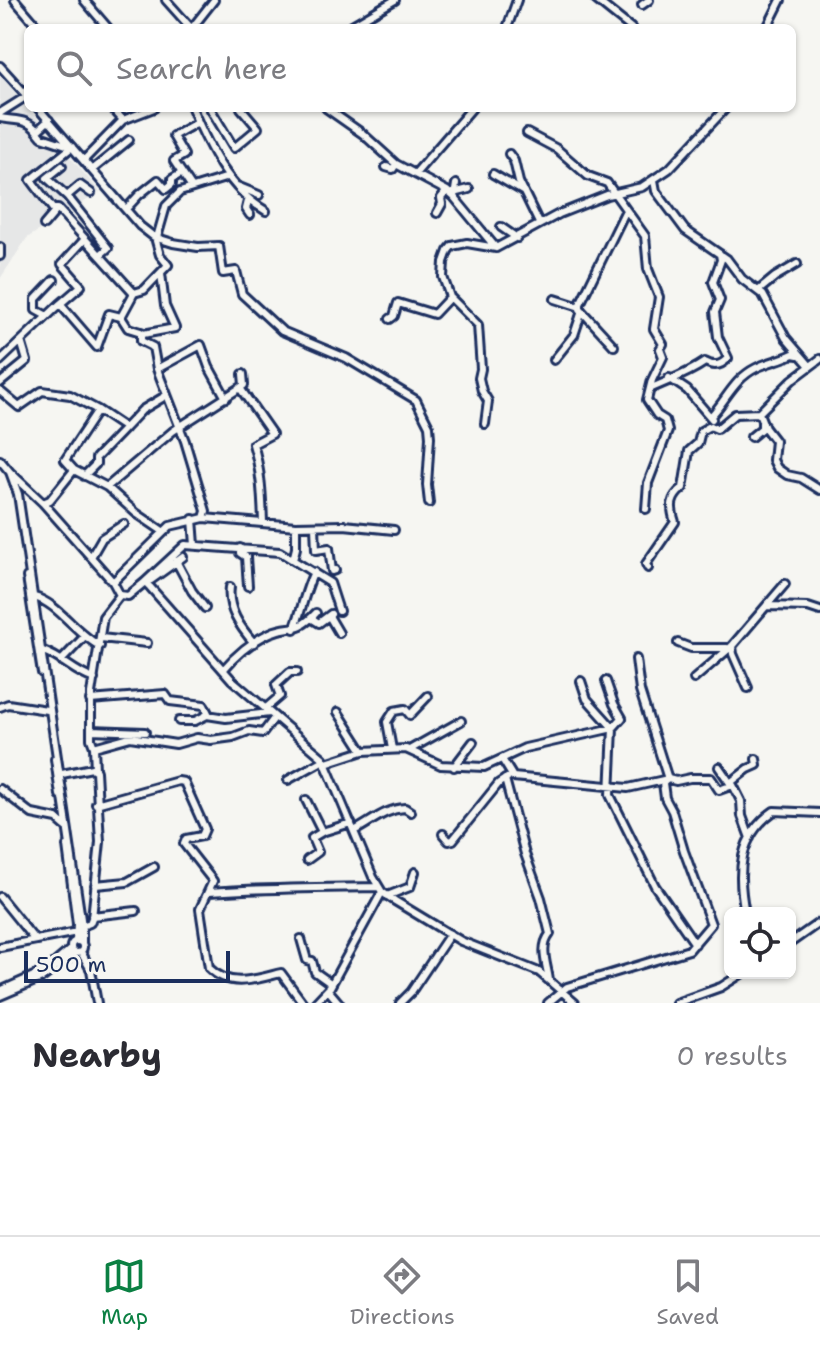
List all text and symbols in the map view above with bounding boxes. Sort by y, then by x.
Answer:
search box [24,24,796,112]
icon: search [52,46,96,90]
text: Search here [116,48,287,89]
map controls [724,907,796,979]
button: locate [724,907,796,979]
scale bar [24,947,230,983]
text: 500 m [36,950,106,979]
text: Nearby [32,1032,162,1078]
text: 0 results [676,1038,788,1073]
tab: Map [101,1254,148,1331]
tab: Directions [350,1254,455,1331]
tab: Saved [657,1254,719,1331]

